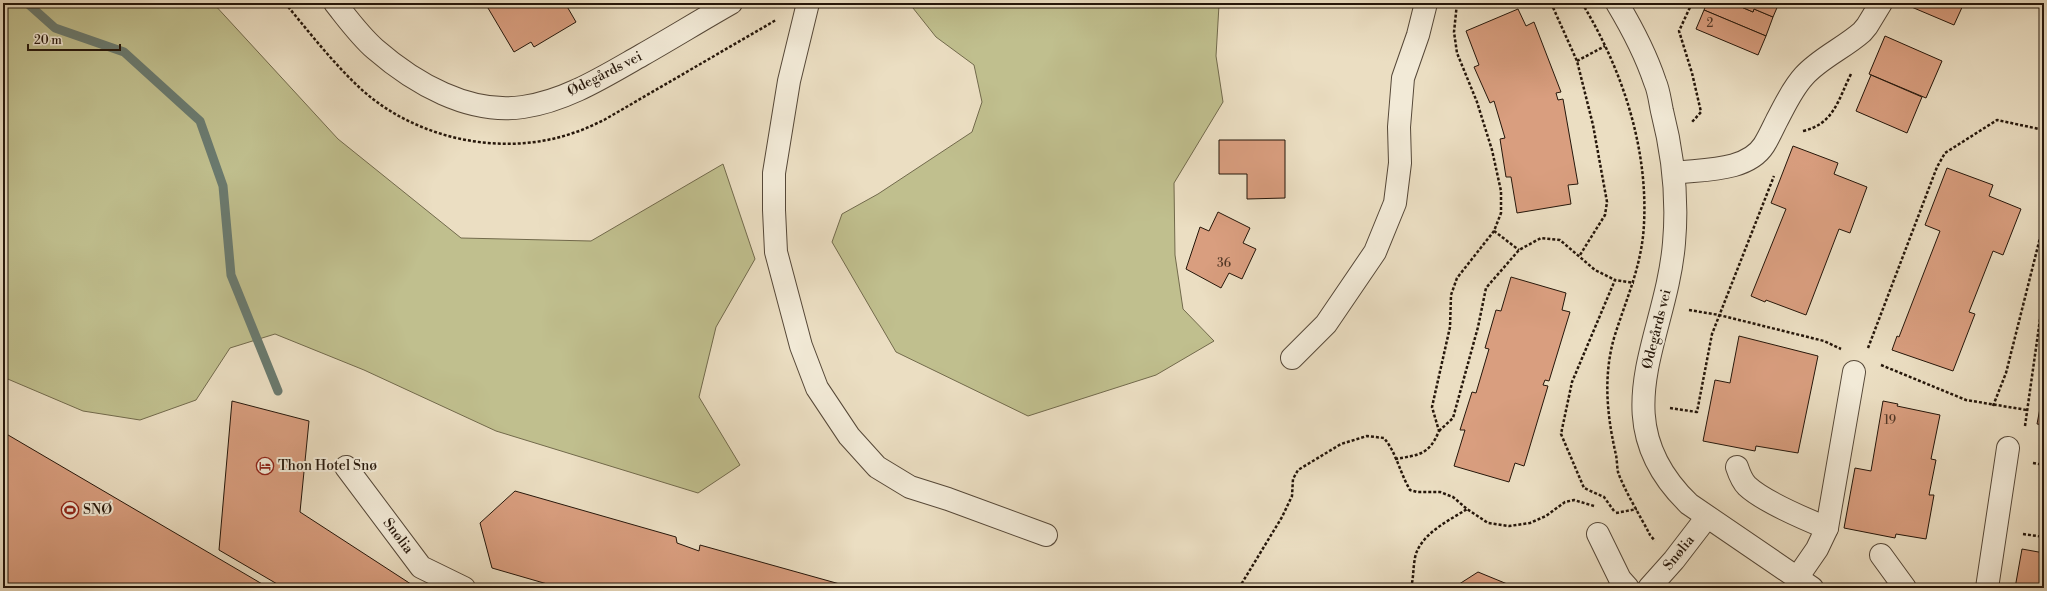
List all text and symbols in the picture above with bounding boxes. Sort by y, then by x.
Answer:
house number: 2 [1707,16,1714,31]
scale bar [28,26,120,52]
text: 20 m [34,33,62,48]
street label: Ødegårds vei [565,47,646,100]
house number: 36 [1217,256,1231,271]
street label: Ødegårds vei [1638,287,1676,371]
house number: 19 [1884,413,1896,428]
hotel icon: Thon Hotel Snø [255,456,275,476]
place label: Thon Hotel Snø [278,457,377,475]
sports icon: SNØ [60,500,80,520]
place label: SNØ [83,501,112,519]
street label: Snølia [379,515,418,558]
street label: Snølia [1659,531,1699,574]

